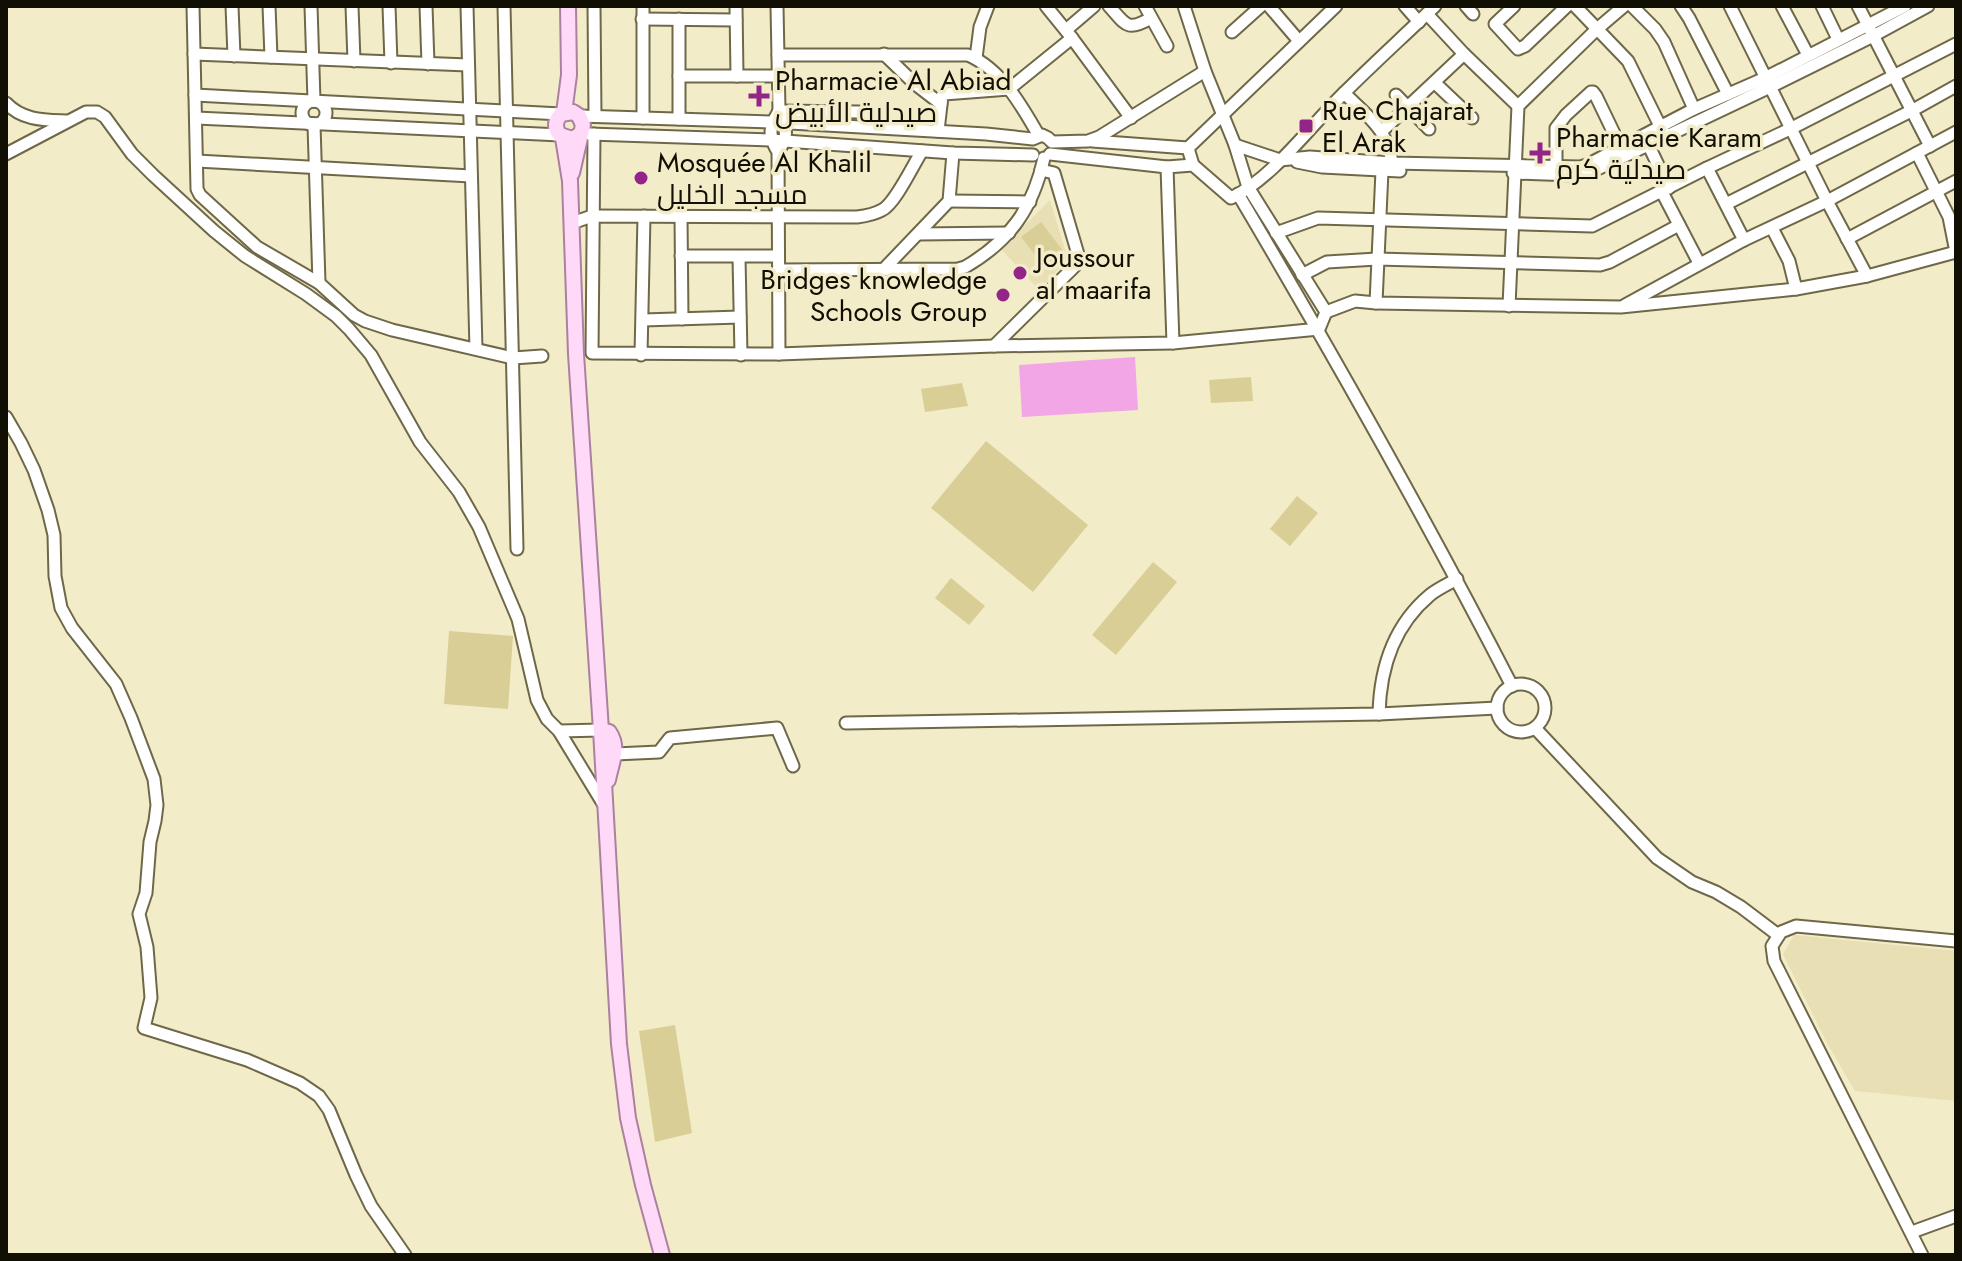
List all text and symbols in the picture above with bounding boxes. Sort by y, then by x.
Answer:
place label: Pharmacie Al Abiad صيدلية الأبيض [775,60,1011,133]
marker: Pharmacie Al Abiad صيدلية الأبيض [750,87,768,105]
place label: Rue Chajarat El Arak [1322,90,1473,163]
marker: Rue Chajarat El Arak [1297,117,1315,135]
place label: Pharmacie Karam صيدلية كرم [1556,117,1762,190]
place label: Mosquée Al Khalil مسجد الخليل [657,142,872,215]
marker: Pharmacie Karam صيدلية كرم [1531,144,1549,162]
marker: Mosquée Al Khalil مسجد الخليل [632,169,650,187]
place label: Joussour al maarifa [1032,237,1151,310]
place label: Bridges knowledge Schools Group [760,259,987,332]
marker: Joussour al maarifa [1011,264,1029,282]
marker: Bridges knowledge Schools Group [994,286,1012,304]

